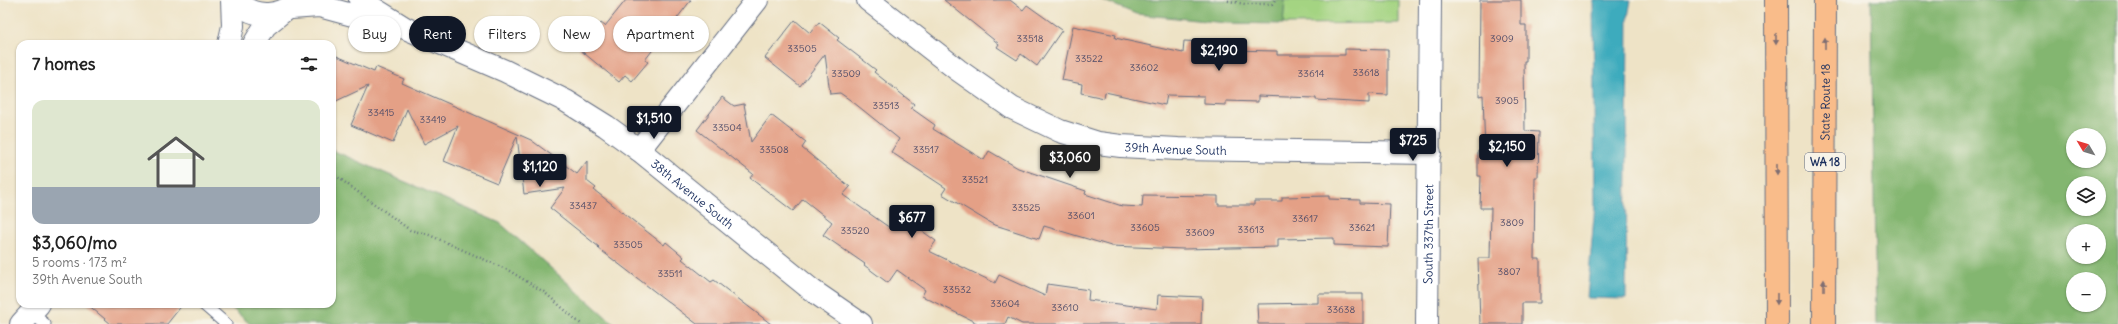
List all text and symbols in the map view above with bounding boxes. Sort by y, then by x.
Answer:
chip: Buy [348,16,401,52]
chip: Rent [409,16,466,52]
chip: Filters [474,16,540,52]
chip: New [548,16,605,52]
chip: Apartment [613,16,709,52]
house number: 33518 [1017,32,1044,45]
house number: 3909 [1490,32,1514,45]
one-way arrow [1773,33,1779,46]
one-way arrow [1822,36,1828,49]
pin: $2,190 [1186,38,1252,72]
house number: 33505 [787,42,817,55]
text: $2,190 [1200,42,1238,59]
house number: 33522 [1075,52,1104,65]
text: 7 homes [32,53,96,75]
icon: filters [298,53,320,75]
house number: 33602 [1129,61,1159,74]
street label: State Route 18 [1817,63,1832,140]
house number: 33618 [1353,66,1380,79]
house number: 33509 [831,67,861,80]
house number: 33614 [1298,67,1325,80]
house number: 3905 [1495,94,1519,107]
house number: 33513 [873,99,900,112]
house number: 33415 [368,106,395,119]
pin: $1,510 [621,106,687,140]
text: $1,510 [636,110,672,127]
house number: 33419 [420,113,447,126]
house number: 33504 [712,121,742,134]
icon: home [140,126,212,198]
pin: $725 [1389,128,1437,162]
north arrow [2066,128,2106,168]
map controls [2066,128,2106,312]
text: $725 [1399,132,1427,149]
pin: $2,150 [1474,134,1540,168]
text: $2,150 [1488,138,1526,155]
street label: 39th Avenue South [1124,139,1227,157]
house number: 33508 [759,143,789,156]
house number: 33517 [913,143,939,156]
pin: $3,060 [1037,145,1103,179]
text: $3,060 [1049,149,1091,166]
road number: WA 18 [1805,153,1845,171]
pin: $1,120 [507,154,573,188]
street label: 38th Avenue South [648,156,737,232]
text: $1,120 [522,158,558,175]
one-way arrow [1774,163,1780,176]
house number: 33521 [962,173,988,186]
button: layers [2066,176,2106,216]
street label: South 337th Street [1420,184,1436,284]
house number: 33437 [569,199,597,212]
house number: 33525 [1012,201,1040,214]
pin: $677 [888,205,936,239]
text: $677 [898,209,926,226]
house number: 33601 [1067,209,1095,222]
house number: 33617 [1292,212,1318,225]
house number: 3809 [1500,216,1524,229]
house number: 33605 [1130,221,1160,234]
house number: 33621 [1349,221,1375,234]
house number: 33613 [1238,223,1265,236]
house number: 33520 [840,224,870,237]
button: + [2066,224,2106,264]
house number: 33609 [1185,226,1215,239]
text: $3,060/mo [32,232,117,254]
house number: 33505 [613,238,643,251]
text: 5 rooms · 173 m² [32,254,127,271]
house number: 3807 [1498,265,1520,278]
house number: 33511 [657,267,683,280]
text: 39th Avenue South [32,271,143,288]
button: − [2066,272,2106,312]
one-way arrow [1821,278,1827,291]
house number: 33532 [943,283,972,296]
one-way arrow [1774,293,1780,306]
house number: 33604 [990,297,1020,310]
house number: 33610 [1051,301,1079,314]
house number: 33638 [1327,303,1356,316]

